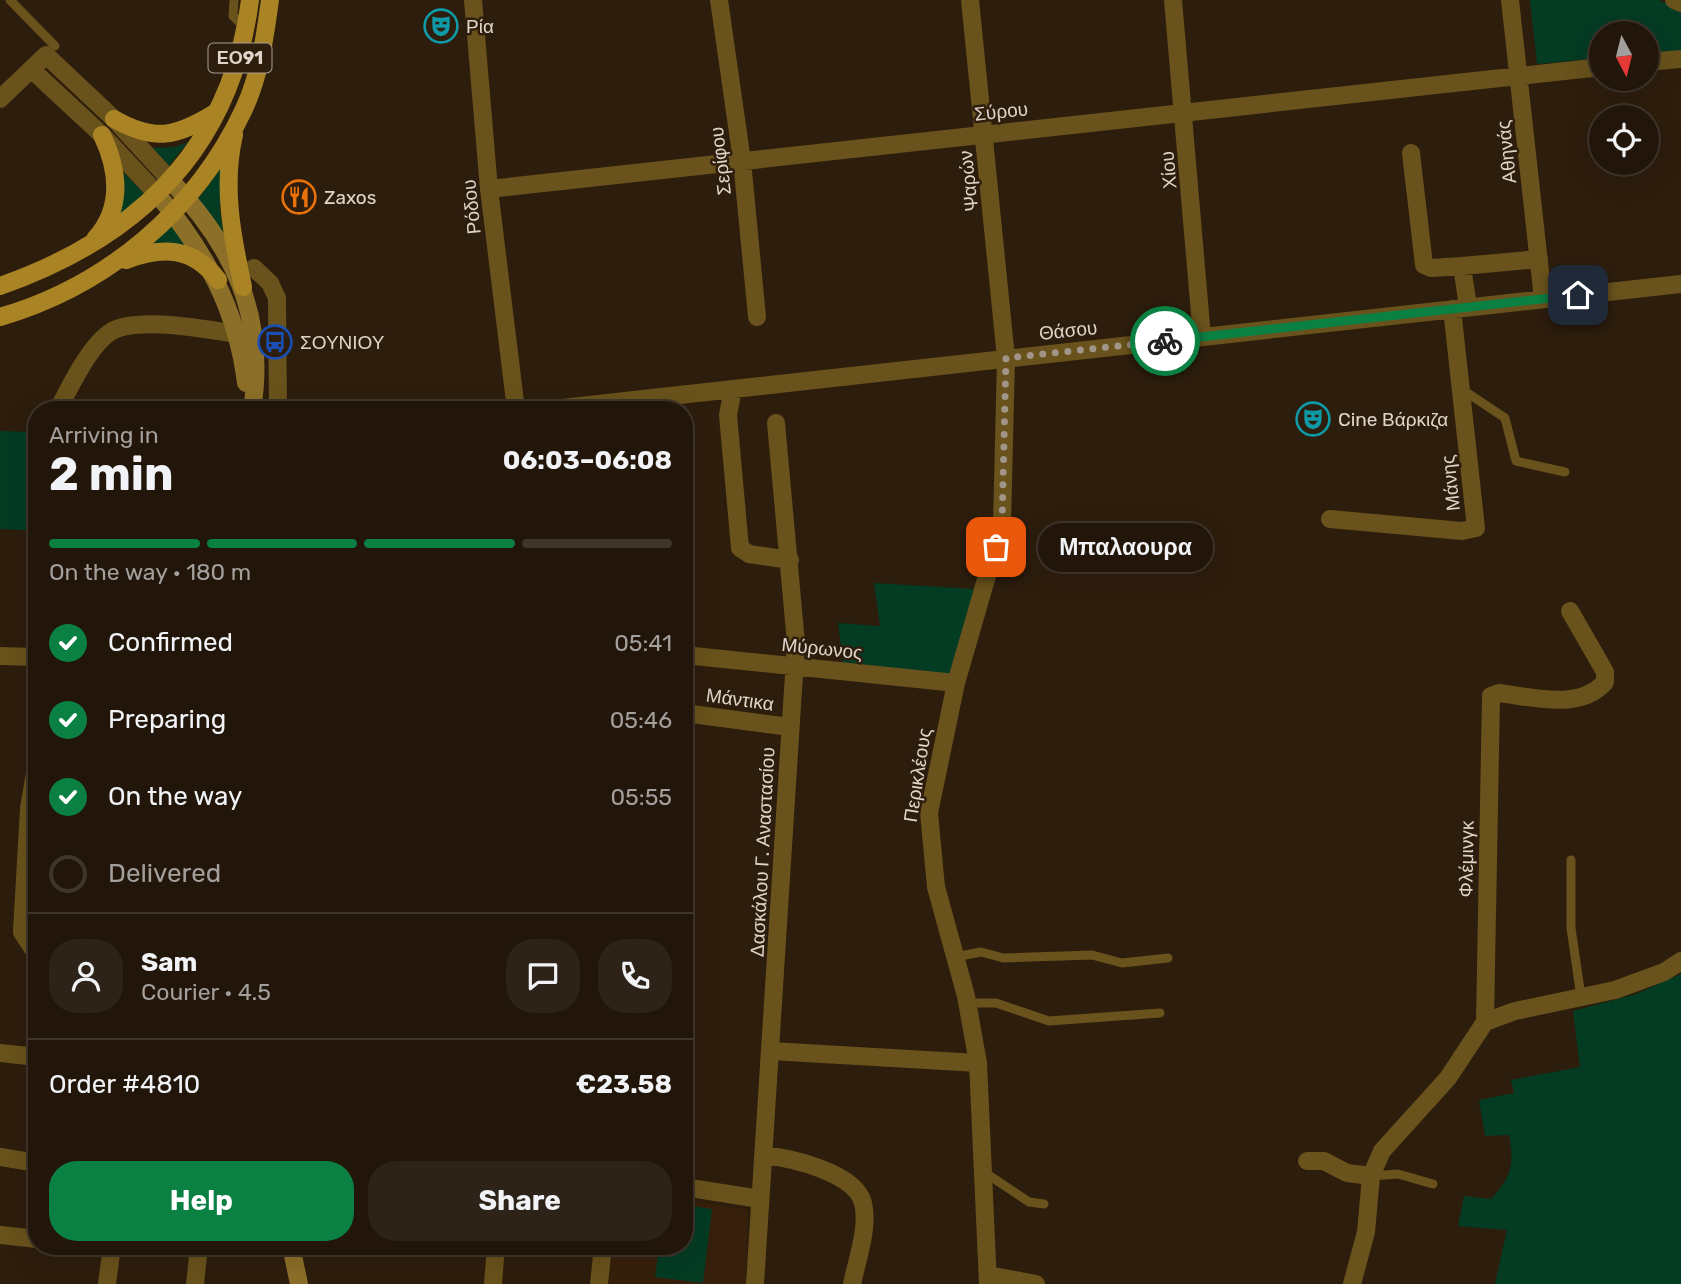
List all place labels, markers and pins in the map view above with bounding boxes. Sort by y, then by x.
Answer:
theatre icon: Ρία [422,7,460,45]
place label: Ρία [466,15,494,38]
restaurant icon: Zaxos [280,178,318,216]
place label: Zaxos [324,186,376,209]
pin [1548,265,1608,325]
bus stop icon: ΣΟΥΝΙΟΥ [256,323,294,361]
place label: ΣΟΥΝΙΟΥ [300,331,385,354]
theatre icon: Cine Βάρκιζα [1294,400,1332,438]
place label: Cine Βάρκιζα [1338,408,1448,431]
pin [966,517,1026,577]
callout: Μπαλαουρα [1038,522,1213,572]

